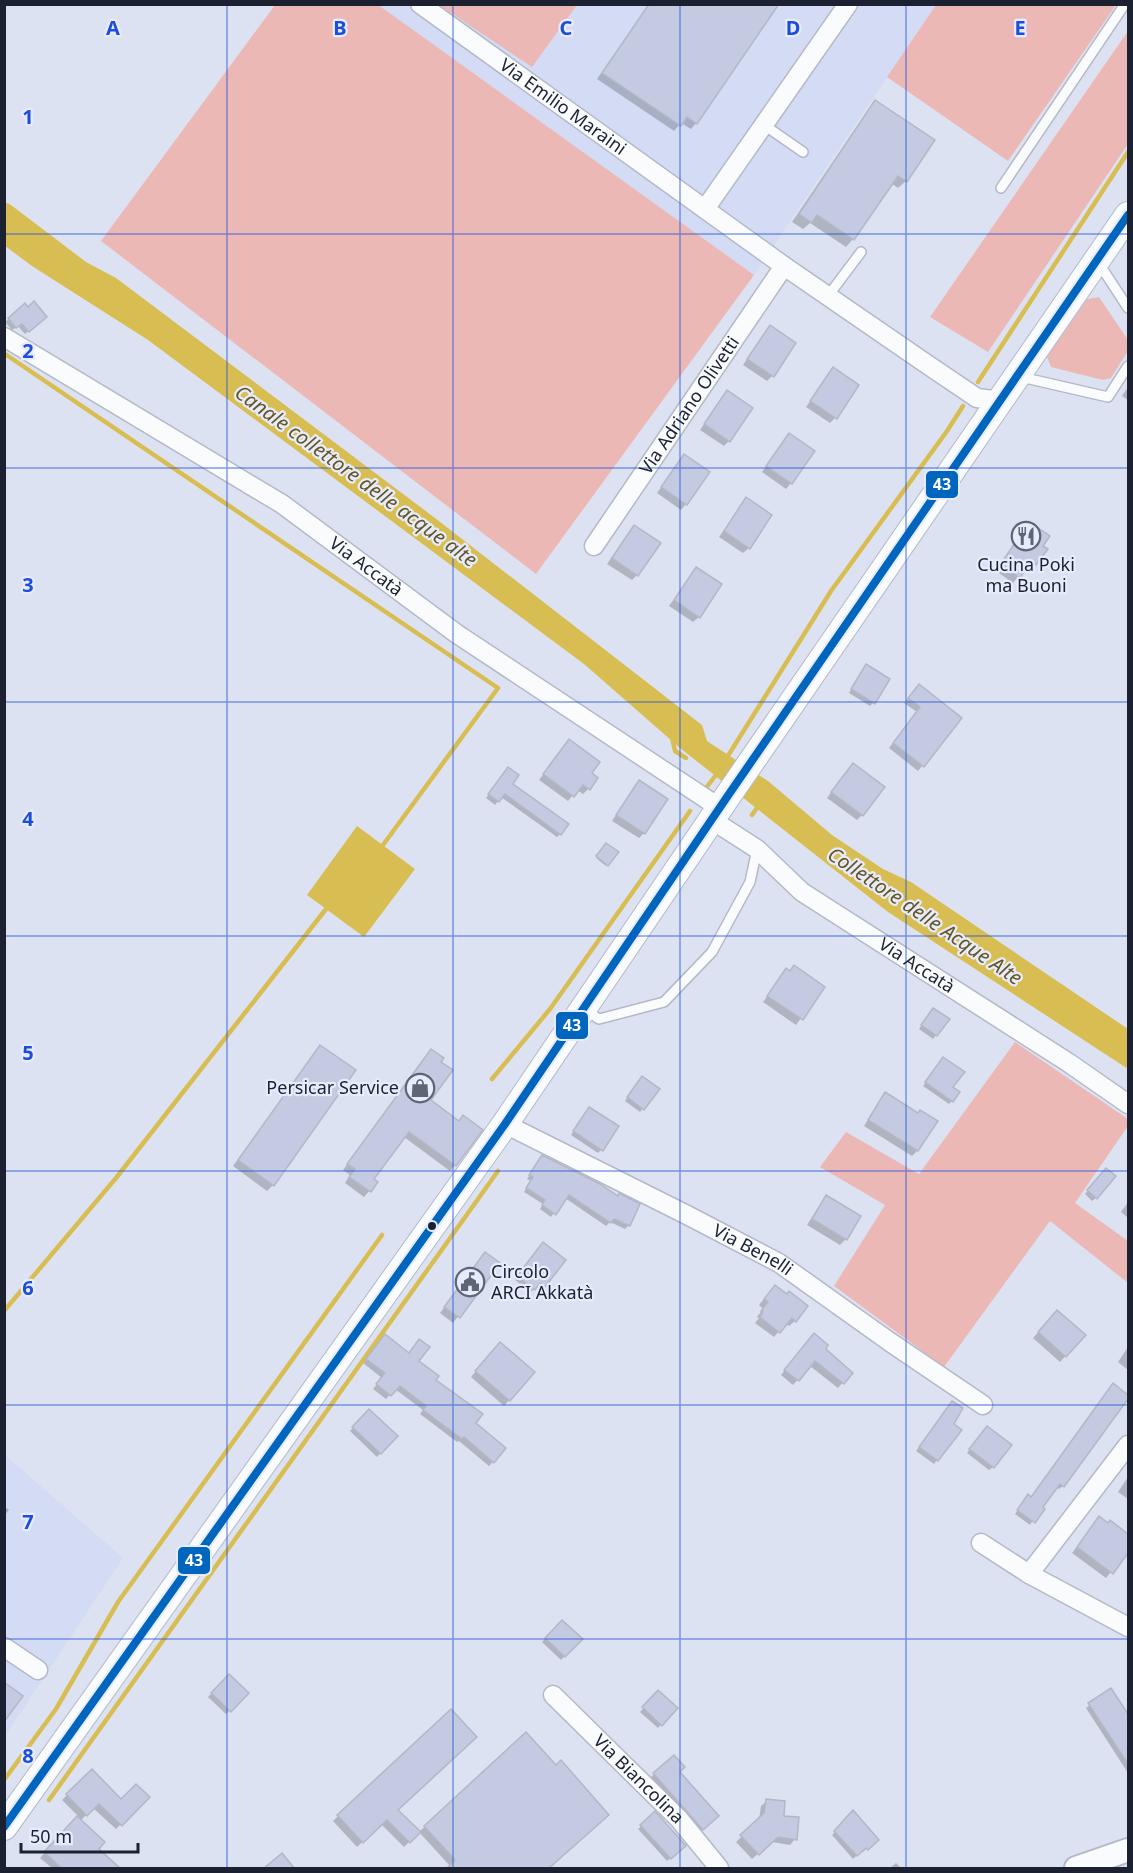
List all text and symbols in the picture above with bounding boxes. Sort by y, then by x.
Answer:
text: A [106,14,120,41]
text: B [333,14,347,41]
text: C [560,14,573,41]
text: D [786,14,800,41]
text: E [1014,14,1026,41]
street label: Via Emilio Maraini [495,52,632,160]
text: 1 [22,103,34,130]
street label: Via Adriano Olivetti [633,331,744,479]
text: 2 [22,337,34,364]
water label: Canale collettore delle acque alte [230,378,483,573]
line badge: 43 [925,470,959,499]
text: 43 [933,473,951,495]
restaurant icon: Cucina Poki ma Buoni [1010,520,1042,552]
street label: Via Accatà [325,530,408,601]
place label: Cucina Poki ma Buoni [977,552,1075,597]
text: 3 [22,571,34,598]
text: 4 [22,805,34,832]
water label: Collettore delle Acque Alte [823,840,1028,991]
street label: Via Accatà [875,931,960,998]
line badge: 43 [555,1011,589,1040]
text: 43 [563,1014,581,1036]
text: 5 [22,1039,34,1066]
shop icon: Persicar Service [404,1072,436,1104]
place label: Persicar Service [266,1075,399,1099]
street label: Via Benelli [709,1218,798,1280]
unlabelled marker [426,1220,438,1232]
place label: Circolo ARCI Akkatà [491,1259,593,1304]
public building icon: Circolo ARCI Akkatà [454,1266,486,1298]
text: 6 [22,1274,34,1301]
text: 7 [22,1508,34,1535]
line badge: 43 [177,1546,211,1575]
text: 43 [185,1549,203,1571]
street label: Via Biancolina [589,1729,690,1828]
text: 8 [22,1742,34,1769]
scale bar [21,1816,138,1854]
text: 50 m [30,1824,72,1848]

